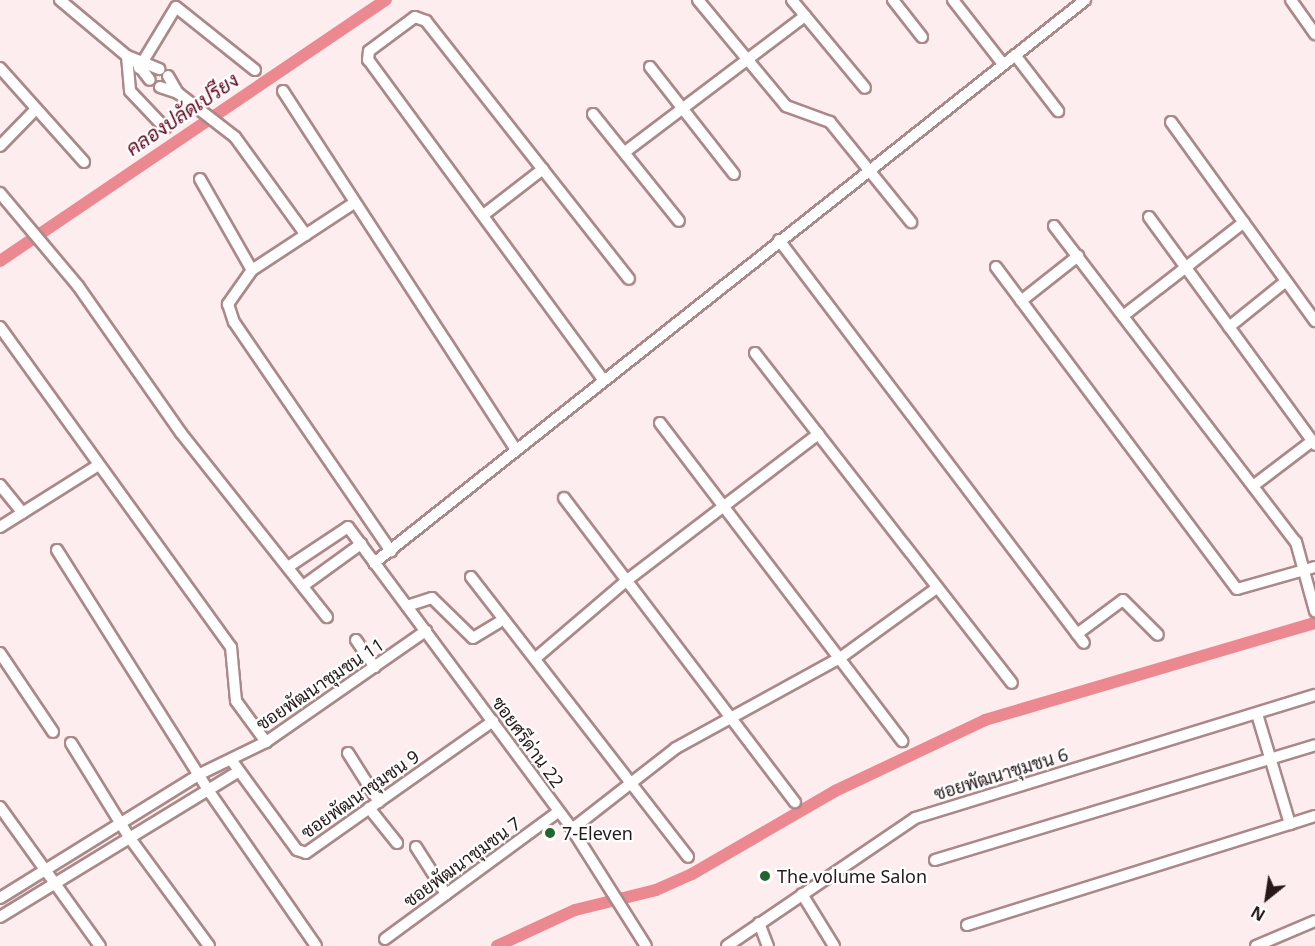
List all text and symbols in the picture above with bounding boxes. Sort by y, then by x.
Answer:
water label: คลองปลัดเปรียง [121,68,243,160]
street label: ซอยพัฒนาชุมชน 11 [252,633,388,735]
street label: ซอยศรีด่าน 22 [488,692,568,792]
street label: ซอยพัฒนาชุมชน 6 [931,743,1071,805]
street label: ซอยพัฒนาชุมชน 9 [297,745,423,843]
street label: ซอยพัฒนาชุมชน 7 [399,812,525,912]
place label: 7-Eleven [562,822,633,844]
marker: 7-Eleven [543,826,557,840]
place label: The volume Salon [777,865,927,887]
north arrow [1237,868,1297,928]
marker: The volume Salon [758,869,772,883]
text: N [1247,901,1269,926]

